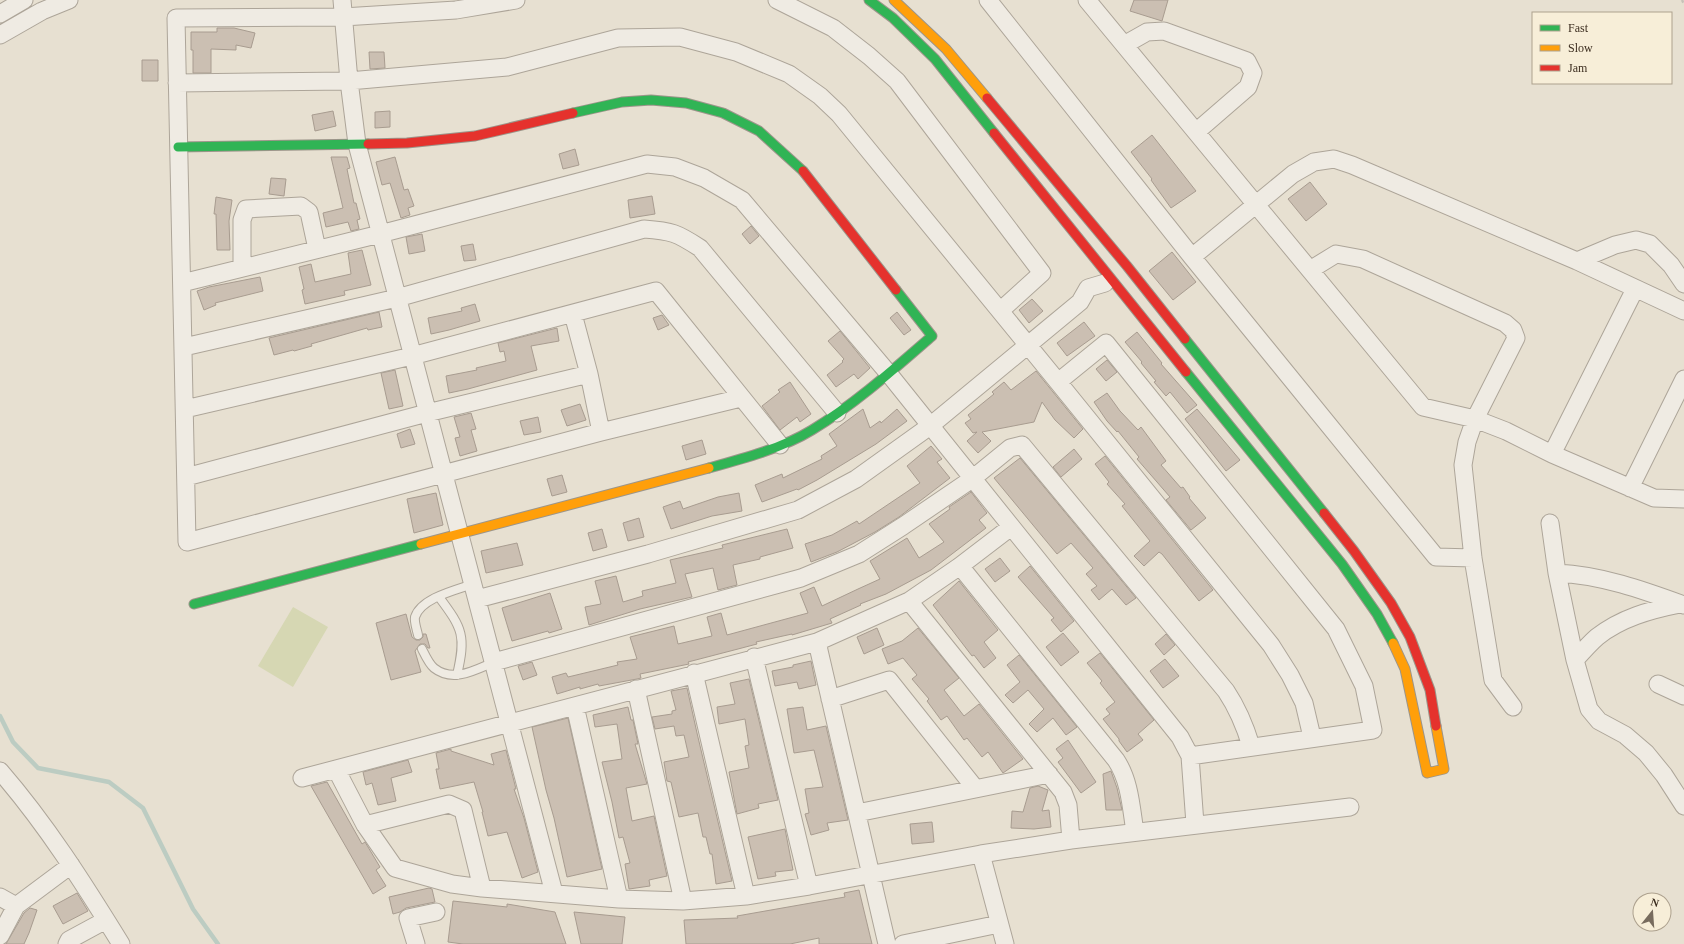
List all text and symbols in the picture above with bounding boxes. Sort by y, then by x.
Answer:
legend [1532,12,1672,84]
text: Fast [1568,21,1589,35]
text: Slow [1568,41,1593,55]
text: Jam [1568,61,1588,75]
north arrow [1632,892,1672,932]
text: N [1649,896,1661,909]

